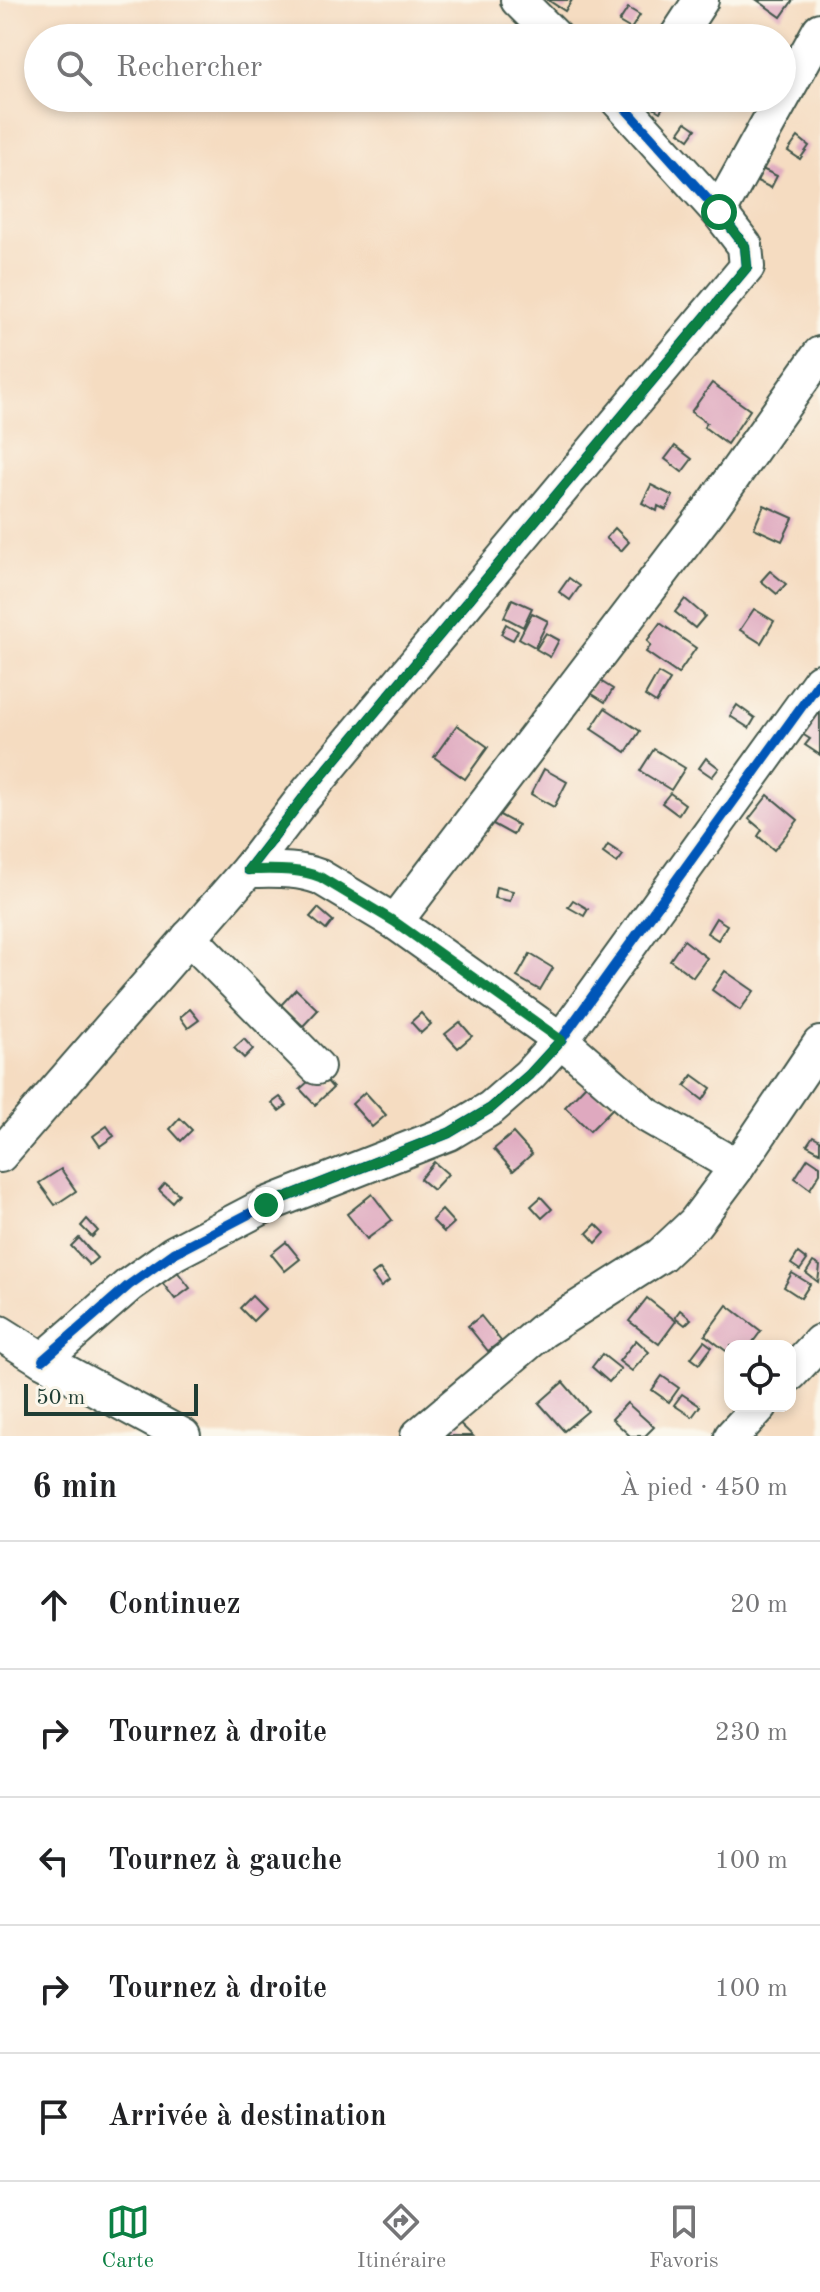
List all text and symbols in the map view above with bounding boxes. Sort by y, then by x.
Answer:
search box [24,24,796,112]
icon: search [52,46,96,90]
text: Rechercher [116,53,262,83]
route start [701,194,737,230]
route end [248,1187,284,1223]
map controls [724,1340,796,1412]
button: locate [724,1340,796,1412]
scale bar [24,1380,198,1416]
text: 50 m [36,1387,85,1409]
text: 6 min [32,1471,117,1505]
text: À pied · 450 m [620,1475,788,1501]
icon: ahead [32,1583,76,1627]
text: Continuez [108,1590,241,1620]
text: 20 m [730,1592,788,1618]
icon: right [32,1711,76,1755]
text: Tournez à droite [108,1718,327,1748]
text: 230 m [715,1720,788,1746]
icon: left [32,1839,76,1883]
text: Tournez à gauche [108,1846,342,1876]
text: 100 m [715,1848,788,1874]
icon: right [32,1967,76,2011]
text: Tournez à droite [108,1974,327,2004]
text: 100 m [715,1976,788,2002]
icon: arrive [32,2095,76,2139]
text: Arrivée à destination [108,2102,387,2132]
tab: Carte [101,2200,154,2275]
tab: Itinéraire [357,2200,446,2275]
tab: Favoris [649,2200,719,2275]

